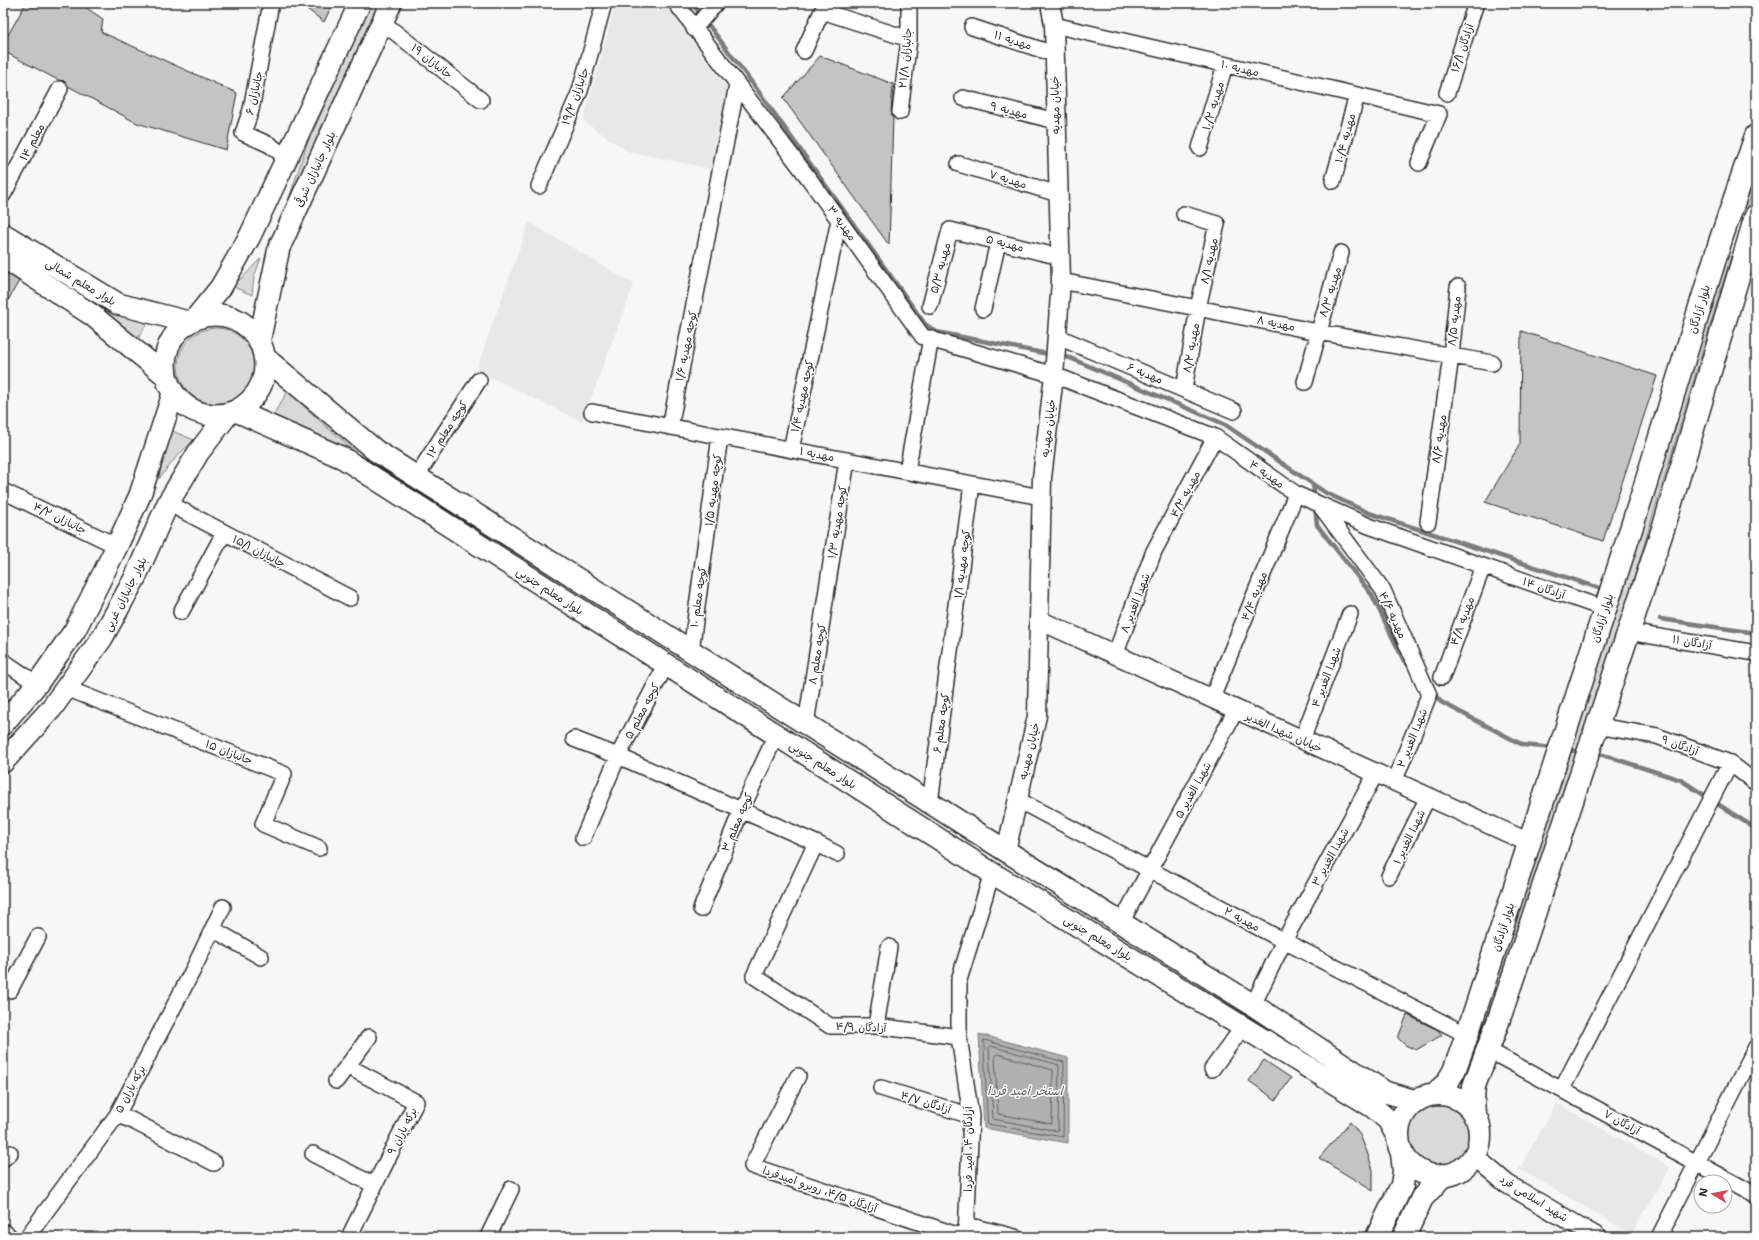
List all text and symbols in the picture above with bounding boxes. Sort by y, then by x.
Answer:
street label: آزادگان ۱۶/۱ [1448,21,1478,74]
street label: جانبازان ۲۱/۸ [895,27,916,89]
street label: مهدیه ۱۱ [992,27,1034,54]
street label: جانبازان ۱۹ [408,40,456,82]
street label: مهدیه ۱۰ [1219,57,1260,80]
street label: جانبازان ۱۹/۲ [558,65,593,127]
street label: جانبازان ۶ [242,70,267,117]
street label: خیابان مهدیه [1047,76,1064,134]
street label: مهدیه ۱۰/۲ [1199,80,1228,132]
street label: مهدیه ۹ [989,99,1029,122]
street label: مهدیه ۱۰/۴ [1332,112,1359,165]
street label: معلم ۱۴ [16,121,49,164]
street label: بلوار جانبازان شرقی [291,129,340,209]
street label: مهدیه ۷ [987,167,1029,192]
street label: مهدیه ۳ [824,203,859,244]
street label: مهدیه ۵ [984,232,1026,255]
street label: مهدیه ۸/۱ [1197,237,1222,286]
street label: مهدیه ۵/۳ [927,241,954,295]
street label: بلوار معلم شمالی [42,256,119,310]
street label: مهدیه ۸/۳ [1316,265,1345,319]
street label: بلوار آزادگان [1685,283,1714,335]
street label: مهدیه ۸/۵ [1444,295,1465,347]
street label: کوچه مهدیه ۱/۶ [672,309,701,383]
street label: مهدیه ۸ [1255,312,1296,335]
street label: مهدیه ۸/۲ [1180,322,1203,374]
street label: کوچه مهدیه ۱/۴ [788,358,818,434]
street label: مهدیه ۶ [1124,359,1165,387]
street label: کوچه معلم ۱۲ [423,397,473,461]
street label: خیابان مهدیه [1037,398,1059,458]
street label: مهدیه ۸/۶ [1429,414,1450,465]
street label: مهدیه ۱ [798,444,836,465]
street label: کوچه مهدیه ۱/۵ [702,453,725,527]
street label: مهدیه ۴ [1246,457,1287,492]
street label: مهدیه ۴/۲ [1167,468,1204,520]
street label: کوچه مهدیه ۱/۳ [824,484,851,560]
street label: جانبازان ۴/۲ [31,499,89,538]
street label: کوچه مهدیه ۱/۱ [951,529,974,599]
street label: جانبازان ۱۵/۱ [230,532,288,571]
street label: بلوار جانبازان غربی [100,554,151,634]
street label: بلوار معلم جنوبی [513,564,586,620]
street label: کوچه معلم ۱۰ [687,565,711,629]
street label: مهدیه ۴/۴ [1238,569,1271,623]
street label: شهدا الغدیر ۸ [1117,571,1154,635]
street label: آزادگان ۱۴ [1521,574,1568,603]
street label: مهدیه ۴/۶ [1375,589,1410,641]
street label: بلوار آزادگان [1588,592,1617,644]
street label: مهدیه ۴/۸ [1447,595,1478,648]
street label: کوچه معلم ۸ [805,622,831,686]
street label: آزادگان ۱۱ [1671,632,1714,654]
street label: شهدا الغدیر ۴ [1308,645,1345,709]
street label: کوچه معلم ۵ [621,680,665,742]
street label: کوچه معلم ۶ [930,692,954,754]
street label: شهدا الغدیر ۲ [1394,706,1431,770]
street label: خیابان شهدا الغدیر [1242,708,1324,756]
street label: خیابان مهدیه [1016,721,1043,781]
street label: آزادگان ۹ [1659,732,1702,760]
street label: جانبازان ۱۵ [203,737,255,768]
street label: بلوار معلم جنوبی [786,738,859,794]
street label: شهدا الغدیر ۵ [1172,759,1215,821]
street label: کوچه معلم ۳ [718,790,758,855]
street label: شهدا الغدیر ۱ [1390,807,1429,867]
street label: شهدا الغدیر ۳ [1308,826,1353,889]
street label: بلوار آزادگان [1489,901,1518,953]
street label: مهدیه ۲ [1221,904,1262,935]
street label: بلوار معلم جنوبی [1060,912,1135,966]
street label: آزادگان ۴/۹ [835,1019,888,1036]
street label: برکه باران ۵ [112,1063,149,1116]
water label: استخر امید فردا [987,1083,1065,1099]
street label: آزادگان ۴/۷ [899,1088,954,1118]
street label: برکه باران ۹ [384,1105,421,1158]
street label: آزادگان ۴، امید فردا [961,1105,976,1192]
street label: آزادگان ۷ [1601,1106,1644,1139]
street label: آزادگان ۴/۵، روبرو امیدفردا [761,1163,880,1217]
street label: شهید اسلامی فرد [1497,1171,1571,1225]
north arrow [1693,1174,1733,1214]
text: N [1696,1186,1712,1198]

